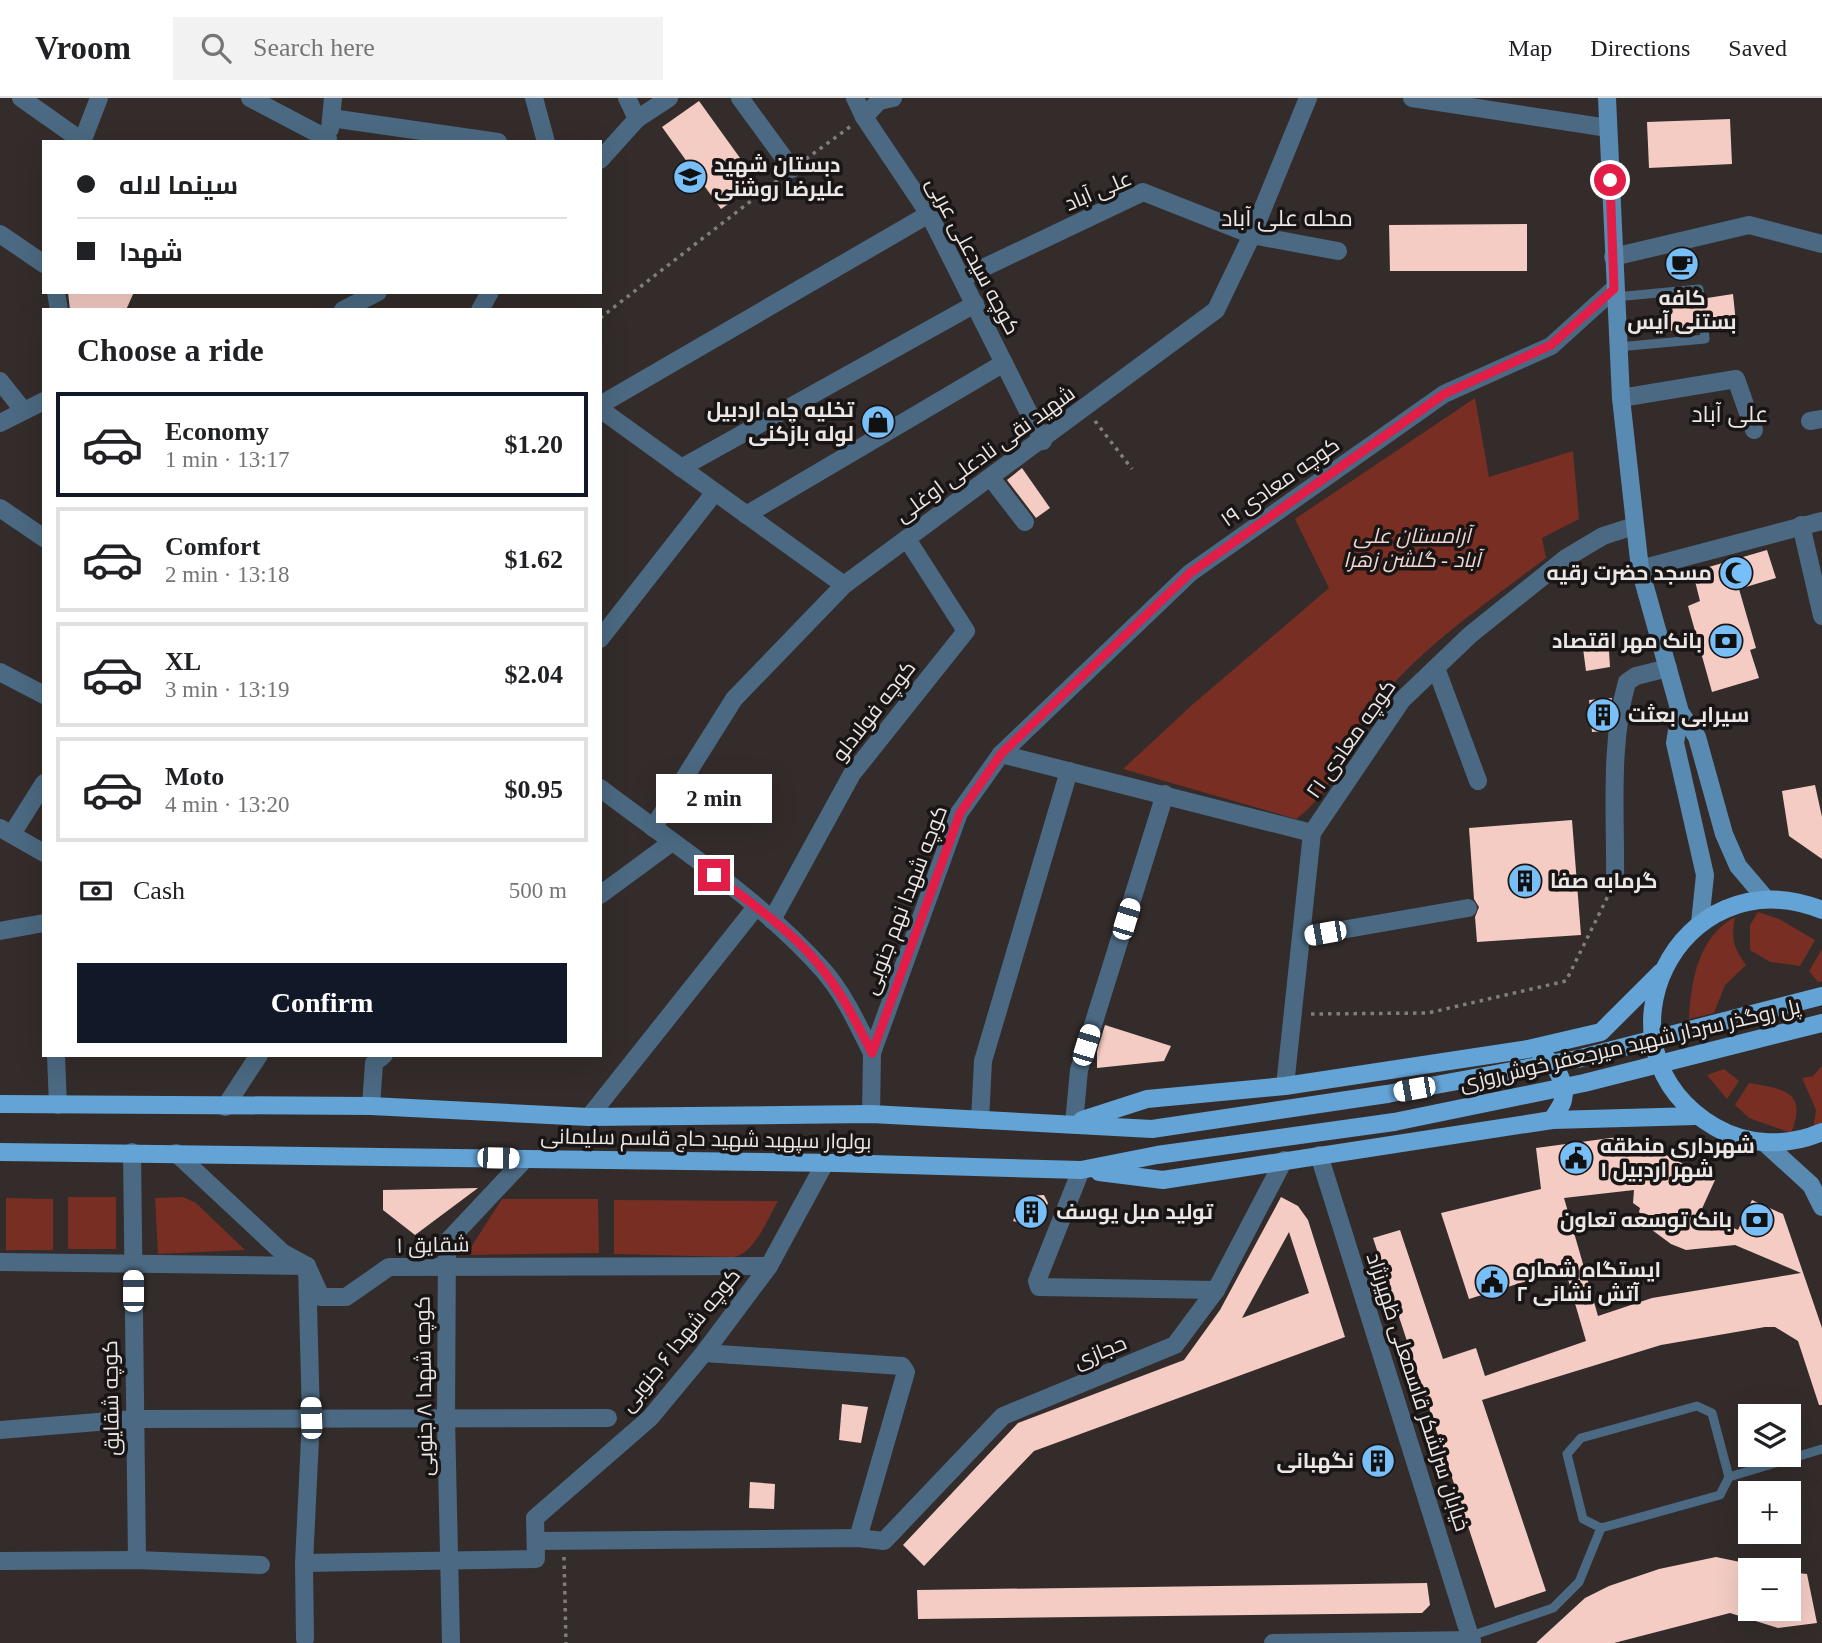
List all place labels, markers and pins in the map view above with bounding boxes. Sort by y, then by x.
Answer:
place label: دبستان شهید علیرضا روشنی [714,153,845,202]
school or university icon: دبستان شهید علیرضا روشنی [671,158,709,196]
cafe icon: کافه بستنی آیس [1663,245,1701,283]
place label: کافه بستنی آیس [1627,286,1737,334]
place label: تخلیه چاه اردبیل لوله بازکنی [707,398,855,447]
shop icon: تخلیه چاه اردبیل لوله بازکنی [859,403,897,441]
mosque icon: مسجد حضرت رقیه [1717,554,1755,592]
place label: مسجد حضرت رقیه [1546,561,1712,585]
bank icon: بانک مهر اقتصاد [1707,622,1745,660]
place label: بانک مهر اقتصاد [1552,629,1702,654]
building icon: سیرابی بعثت [1584,696,1622,734]
place label: سیرابی بعثت [1628,703,1749,727]
building icon: گرمابه صفا [1506,862,1544,900]
place label: گرمابه صفا [1550,869,1657,893]
place label: شهرداری منطقه ۱ شهر اردبیل [1600,1134,1755,1183]
public building icon: شهرداری منطقه ۱ شهر اردبیل [1557,1139,1595,1177]
building icon: تولید مبل یوسف [1012,1193,1050,1231]
place label: تولید مبل یوسف [1056,1200,1214,1225]
bank icon: بانک توسعه تعاون [1738,1201,1776,1239]
place label: بانک توسعه تعاون [1560,1208,1732,1233]
place label: ایستگاه شماره ۲ آتش نشانی [1516,1258,1661,1306]
public building icon: ایستگاه شماره ۲ آتش نشانی [1473,1263,1511,1301]
building icon: نگهبانی [1359,1442,1397,1480]
place label: نگهبانی [1277,1449,1354,1474]

